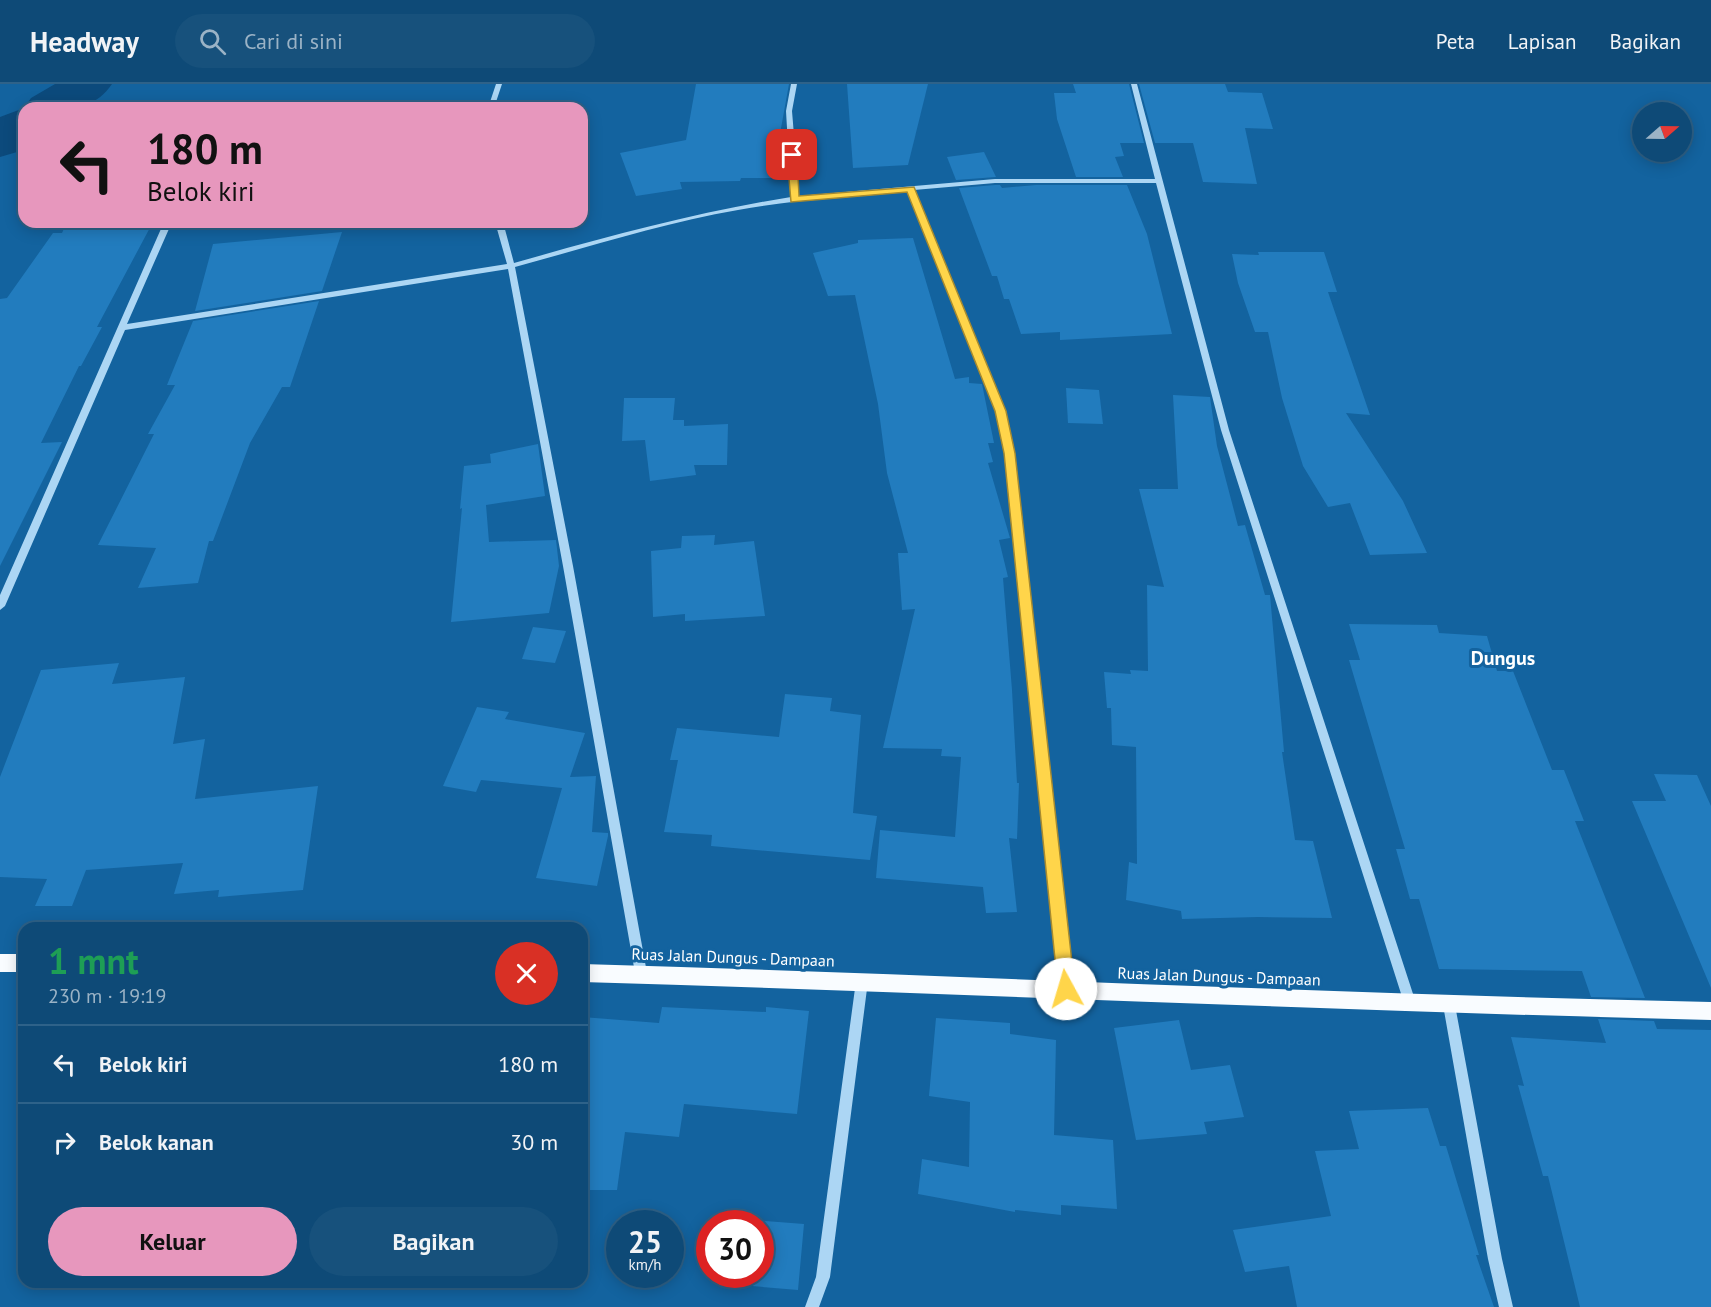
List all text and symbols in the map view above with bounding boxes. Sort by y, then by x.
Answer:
search box [175,14,595,68]
text: Headway [30,23,139,60]
icon: search [196,25,229,58]
text: Cari di sini [244,27,343,55]
text: Peta [1436,28,1475,55]
text: Lapisan [1508,28,1576,55]
text: Bagikan [1609,28,1681,55]
north arrow [1632,102,1692,162]
map controls [1632,102,1692,162]
text: 180 m [147,121,263,176]
icon: left [48,126,126,204]
pin [766,129,817,180]
icon: arrive [775,138,808,171]
text: Belok kiri [147,174,255,208]
district label: Dungus [1471,645,1535,671]
text: 1 mnt [48,937,139,984]
button: close [495,942,558,1005]
street label: Ruas Jalan Dungus - Dampaan [631,943,835,971]
position arrow [1034,957,1098,1021]
street label: Ruas Jalan Dungus - Dampaan [1117,962,1321,990]
text: 230 m · 19:19 [48,983,166,1009]
icon: left [48,1048,81,1081]
text: Belok kiri [99,1050,188,1078]
text: 180 m [498,1050,558,1078]
icon: right [48,1126,81,1159]
text: Belok kanan [99,1128,214,1156]
text: 30 m [510,1128,558,1156]
button: Keluar [48,1207,297,1276]
button: Bagikan [309,1207,558,1276]
speed limit sign: 30 [696,1210,774,1288]
text: 25 [628,1222,662,1261]
text: km/h [629,1255,661,1274]

